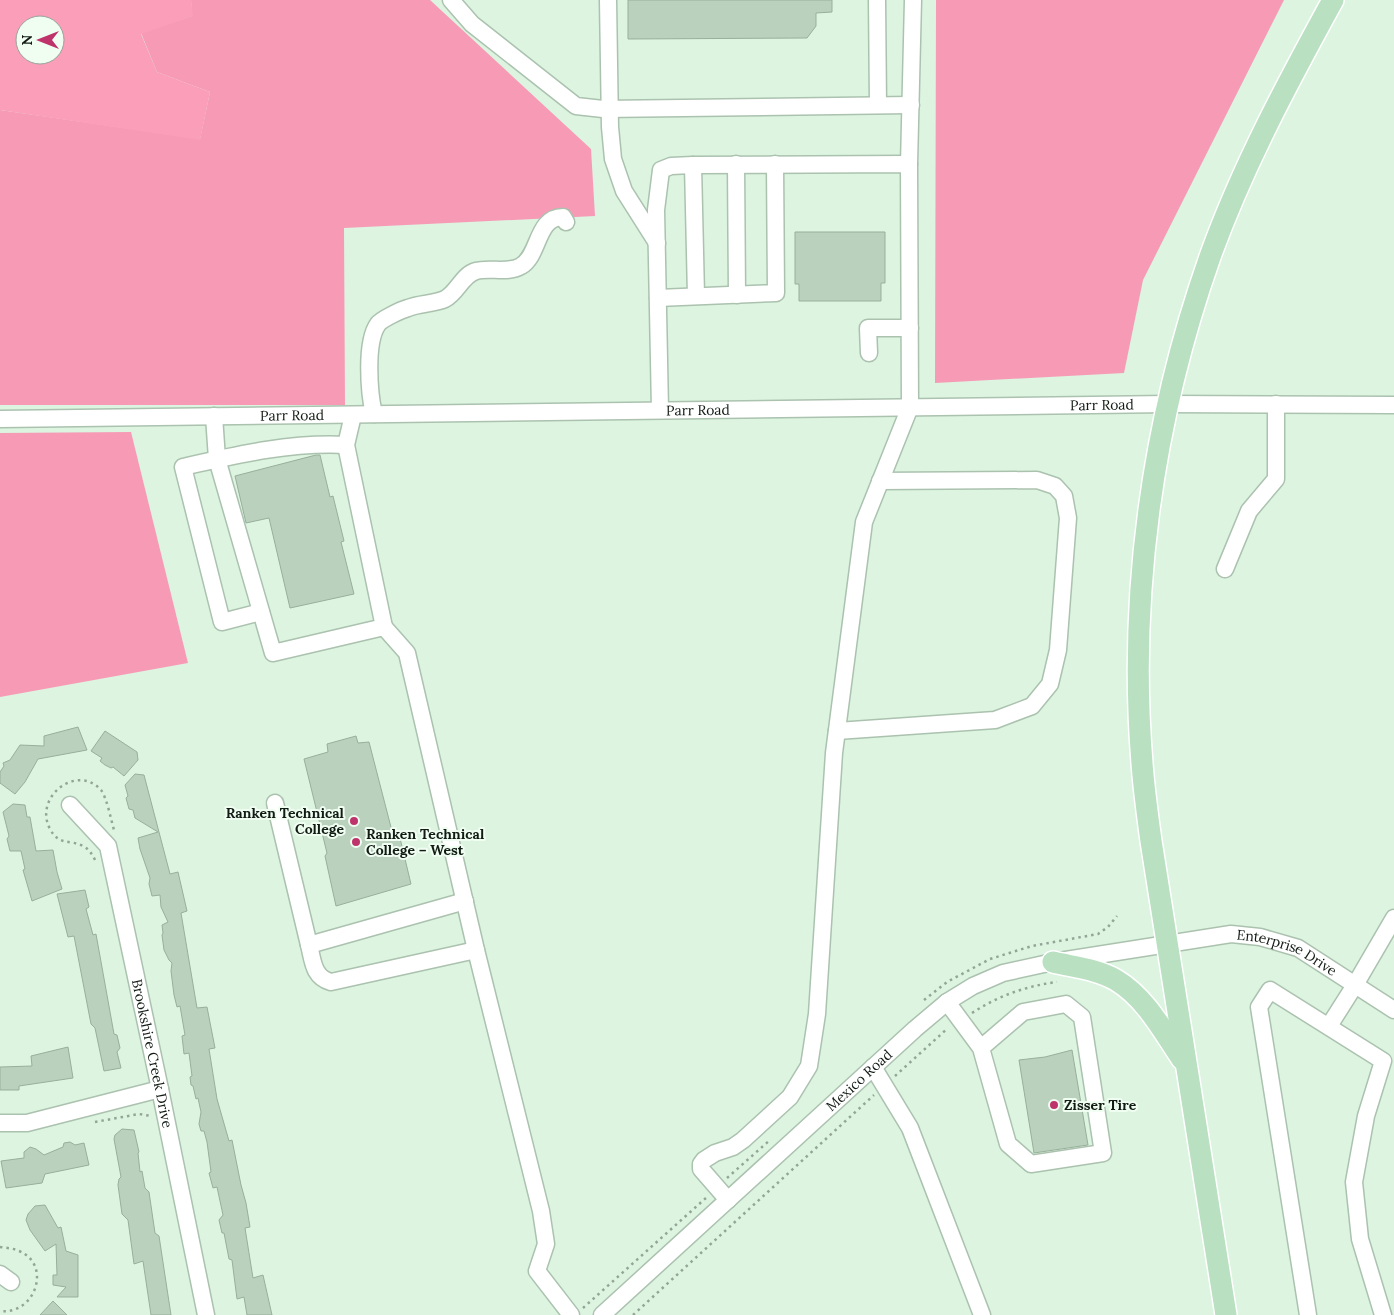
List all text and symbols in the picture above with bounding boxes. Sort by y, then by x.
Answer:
north arrow [15,15,65,65]
text: N [18,34,36,45]
street label: Parr Road [1070,395,1134,414]
street label: Parr Road [666,401,730,419]
street label: Parr Road [260,406,324,425]
place label: Ranken Technical College [226,804,345,838]
marker: Ranken Technical College [348,815,360,827]
place label: Ranken Technical College – West [366,825,485,859]
marker: Ranken Technical College – West [350,836,362,848]
street label: Enterprise Drive [1236,926,1341,980]
street label: Brookshire Creek Drive [128,977,177,1130]
street label: Mexico Road [822,1045,896,1115]
place label: Zisser Tire [1064,1096,1137,1114]
marker: Zisser Tire [1048,1099,1060,1111]

